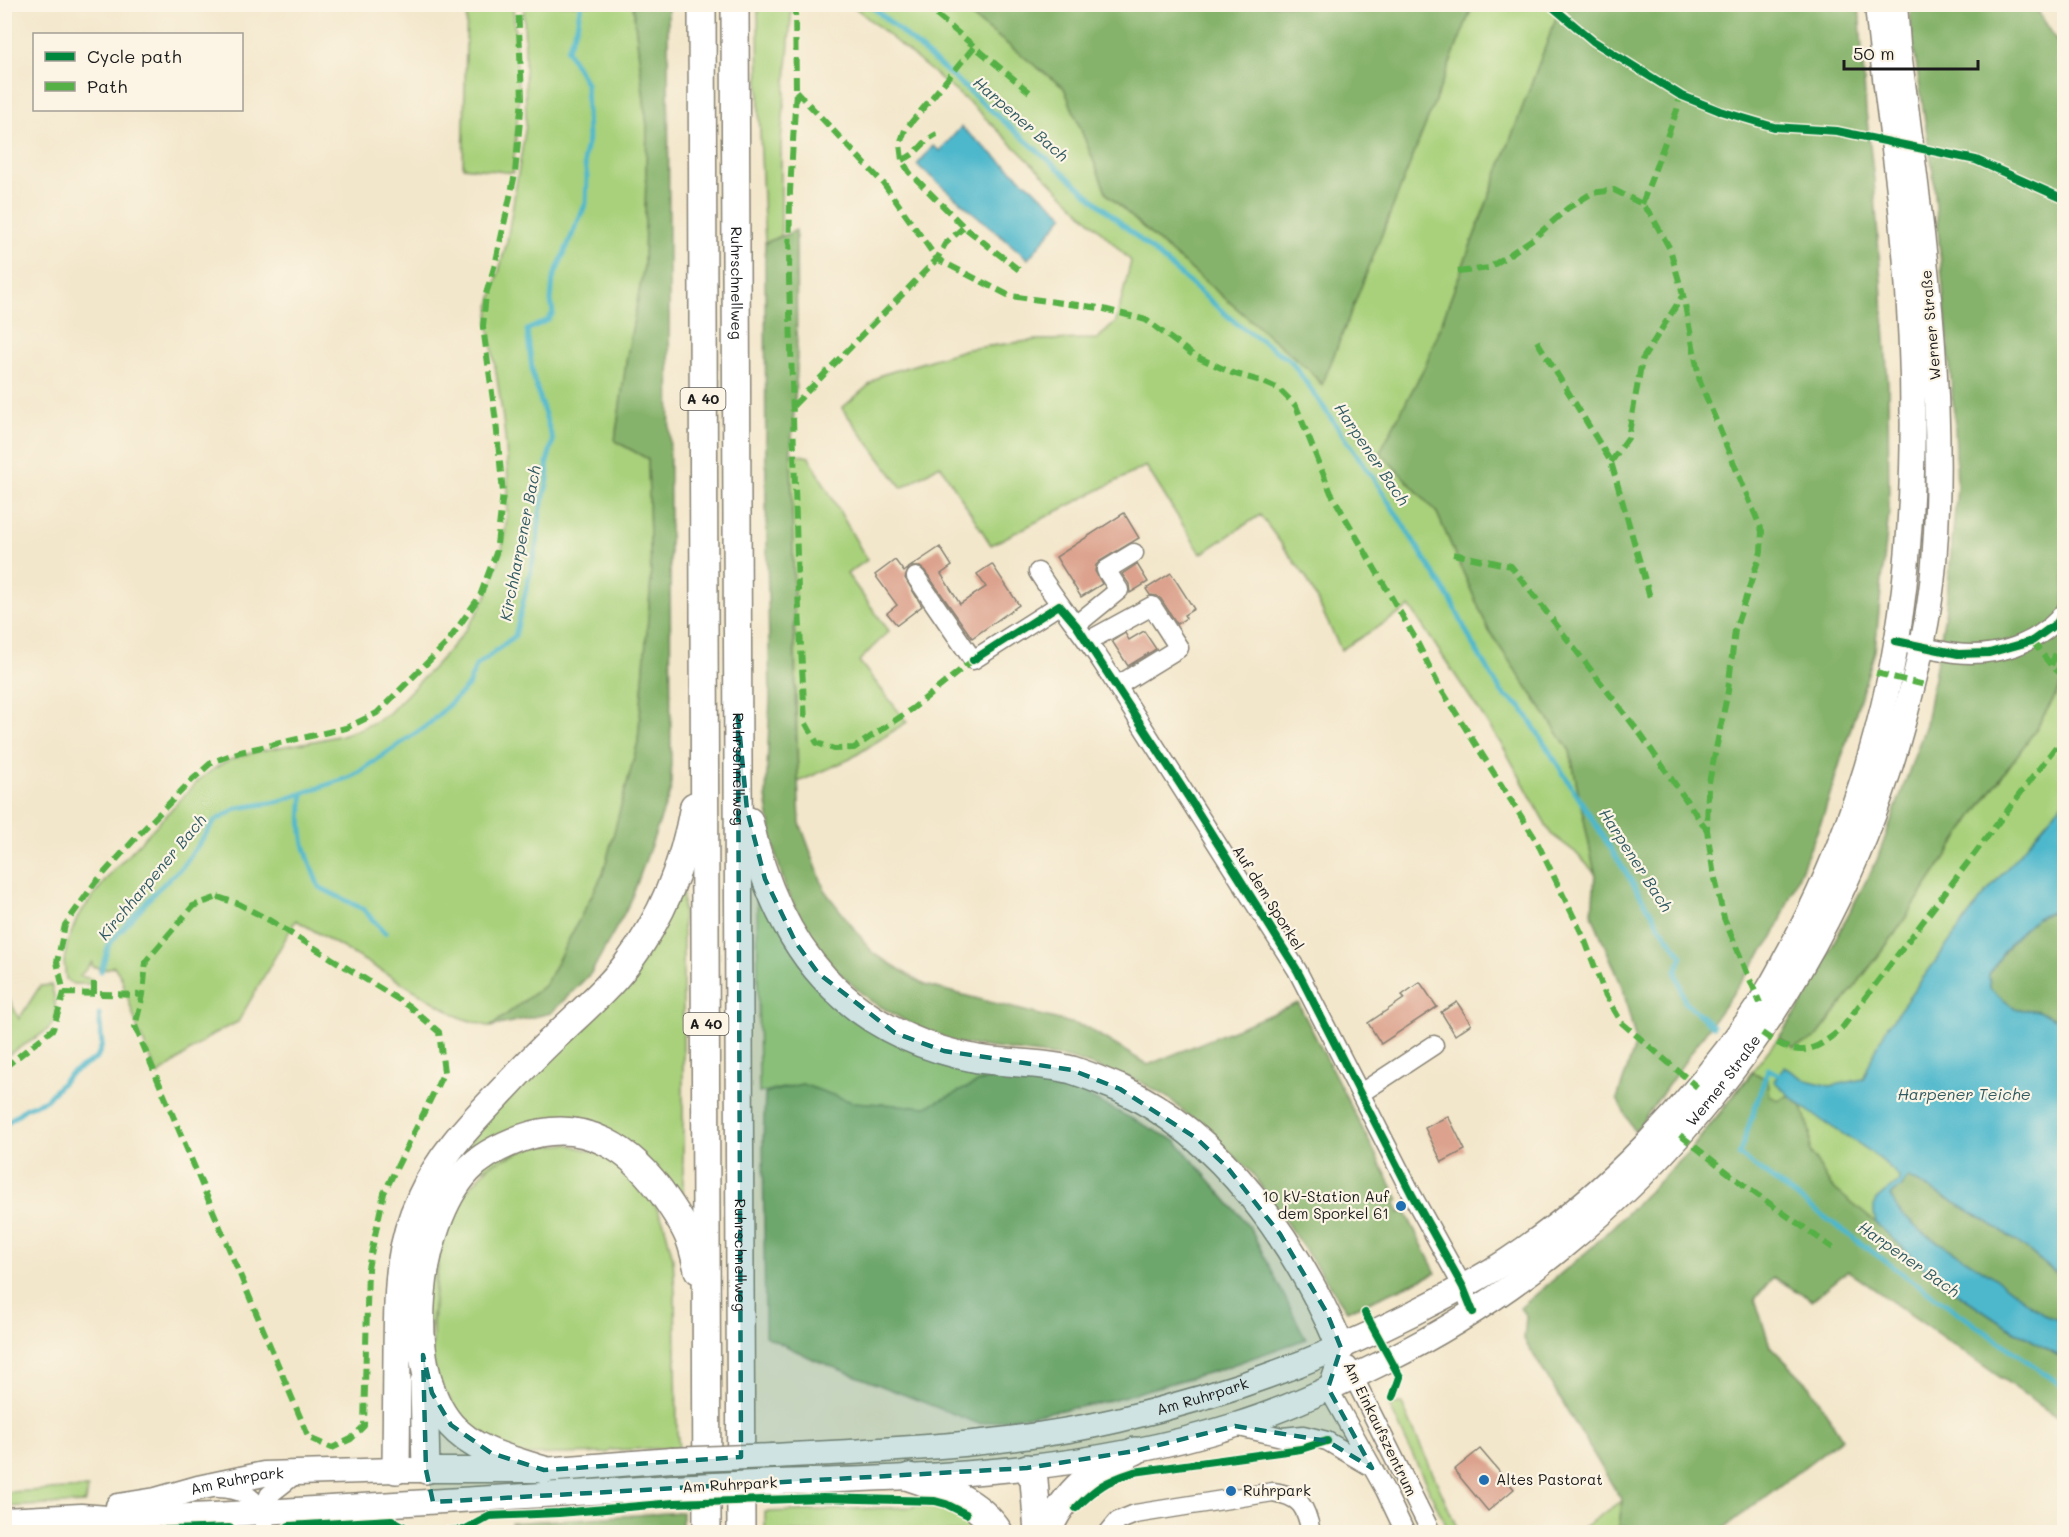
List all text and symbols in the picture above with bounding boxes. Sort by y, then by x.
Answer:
legend [33,33,243,111]
scale bar [1844,33,1978,71]
text: 50 m [1853,41,1895,65]
text: Cycle path [87,44,182,68]
water label: Harpener Bach [969,72,1073,166]
text: Path [87,74,127,98]
street label: Ruhrschnellweg [727,226,747,340]
street label: Werner Straße [1915,269,1945,381]
road number: A 40 [680,388,726,410]
water label: Harpener Bach [1330,398,1415,509]
water label: Kirchharpener Bach [494,463,545,623]
street label: Ruhrschnellweg [729,712,749,826]
water label: Harpener Bach [1595,804,1678,916]
water label: Kirchharpener Bach [93,809,210,944]
street label: Auf dem Sporkel [1229,841,1309,954]
road number: A 40 [684,1013,728,1035]
street label: Werner Straße [1681,1030,1765,1130]
water label: Harpener Teiche [1897,1083,2031,1104]
place label: 10 kV-Station Auf dem Sporkel 61 [1262,1186,1390,1223]
street label: Ruhrschnellweg [731,1198,751,1312]
marker: 10 kV-Station Auf dem Sporkel 61 [1394,1199,1408,1213]
water label: Harpener Bach [1854,1216,1964,1301]
street label: Am Einkaufszentrum [1340,1358,1422,1499]
street label: Am Ruhrpark [1154,1372,1251,1419]
street label: Am Ruhrpark [188,1462,284,1499]
place label: Altes Pastorat [1496,1469,1603,1489]
street label: Am Ruhrpark [682,1472,778,1496]
marker: Altes Pastorat [1477,1473,1491,1487]
place label: Ruhrpark [1243,1480,1311,1500]
marker: Ruhrpark [1224,1484,1238,1498]

